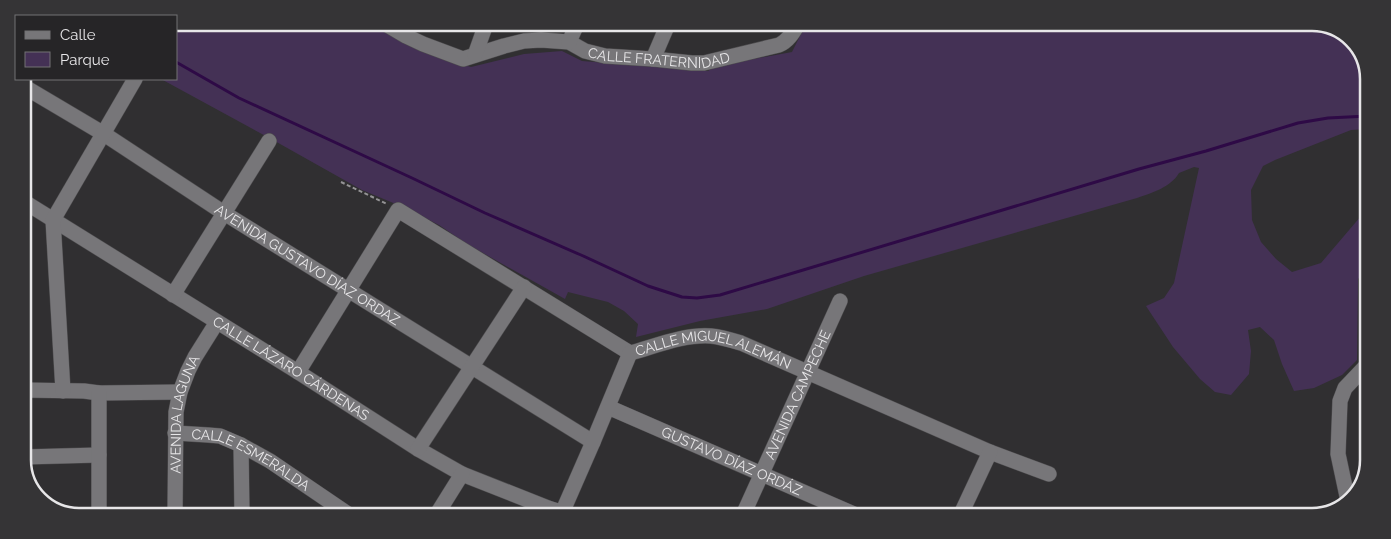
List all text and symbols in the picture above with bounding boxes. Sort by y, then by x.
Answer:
legend [15,15,178,80]
text: Calle [60,26,96,44]
street label: CALLE FRATERNIDAD [586,44,732,71]
text: Parque [60,51,110,69]
street label: AVENIDA GUSTAVO DÍAZ ORDAZ [212,201,403,328]
street label: CALLE LÁZARO CÁRDENAS [210,313,373,424]
street label: CALLE MIGUEL ALEMÁN [633,328,794,372]
street label: AVENIDA CAMPECHE [761,328,834,462]
street label: AVENIDA LAGUNA [167,352,203,474]
street label: GUSTAVO DÍAZ ORDÁZ [659,423,805,499]
street label: CALLE ESMERALDA [191,426,313,494]

